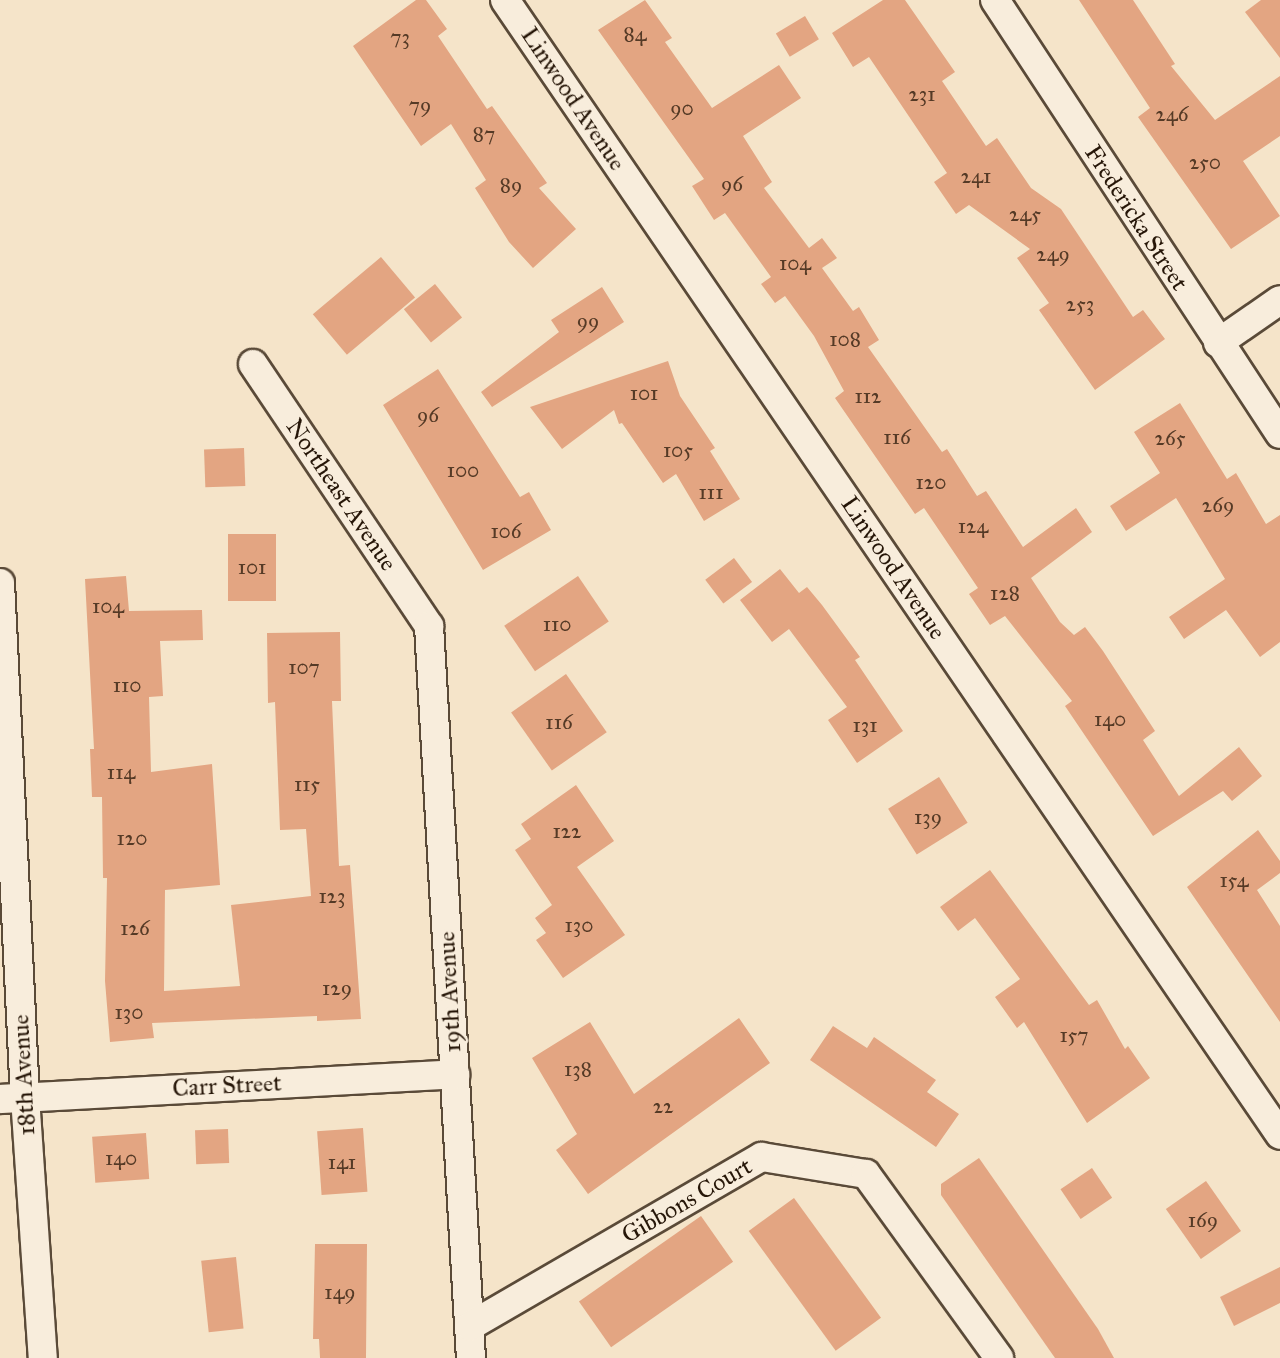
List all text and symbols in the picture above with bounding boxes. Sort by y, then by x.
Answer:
house number: 84 [624,21,646,47]
street label: Linwood Avenue [515,22,631,176]
house number: 73 [390,24,410,50]
house number: 231 [908,81,936,107]
house number: 79 [409,92,431,118]
house number: 90 [670,95,694,121]
house number: 246 [1156,101,1188,127]
house number: 87 [473,121,495,147]
street label: Fredericka Street [1078,140,1194,296]
house number: 250 [1189,149,1221,175]
house number: 241 [961,163,991,189]
house number: 96 [721,171,743,197]
house number: 89 [500,172,522,198]
house number: 245 [1009,201,1041,227]
house number: 249 [1036,241,1070,267]
house number: 104 [779,250,811,276]
house number: 253 [1066,291,1094,317]
house number: 99 [577,308,599,334]
house number: 108 [829,326,861,352]
house number: 101 [630,380,658,406]
house number: 112 [855,383,881,409]
house number: 96 [417,402,439,428]
street label: Northeast Avenue [279,413,403,577]
house number: 116 [883,424,911,450]
house number: 265 [1155,425,1185,451]
house number: 105 [663,437,693,463]
house number: 100 [447,457,479,483]
house number: 120 [916,469,946,495]
house number: 111 [699,479,723,505]
street label: Linwood Avenue [835,491,951,645]
house number: 269 [1202,492,1234,518]
house number: 124 [958,513,988,539]
house number: 106 [490,518,522,544]
house number: 101 [238,554,266,580]
house number: 128 [990,580,1020,606]
house number: 104 [92,593,124,619]
house number: 110 [543,611,571,637]
house number: 107 [288,654,320,680]
house number: 110 [113,672,141,698]
house number: 140 [1094,706,1126,732]
house number: 116 [545,709,573,735]
house number: 131 [853,712,877,738]
house number: 114 [107,759,135,785]
house number: 115 [294,771,320,797]
house number: 139 [914,804,942,830]
house number: 122 [553,818,581,844]
house number: 120 [117,825,147,851]
house number: 154 [1219,867,1249,893]
house number: 123 [318,883,346,909]
house number: 130 [565,912,593,938]
house number: 126 [120,915,150,941]
street label: 19th Avenue [432,931,468,1053]
house number: 129 [322,975,352,1001]
house number: 130 [115,999,143,1025]
street label: 18th Avenue [6,1014,42,1136]
house number: 157 [1059,1022,1089,1048]
house number: 138 [564,1056,592,1082]
street label: Carr Street [172,1069,282,1103]
house number: 22 [653,1093,673,1119]
house number: 140 [105,1145,137,1171]
house number: 141 [328,1149,356,1175]
street label: Gibbons Court [617,1152,757,1250]
house number: 169 [1188,1207,1218,1233]
house number: 149 [324,1279,356,1305]

